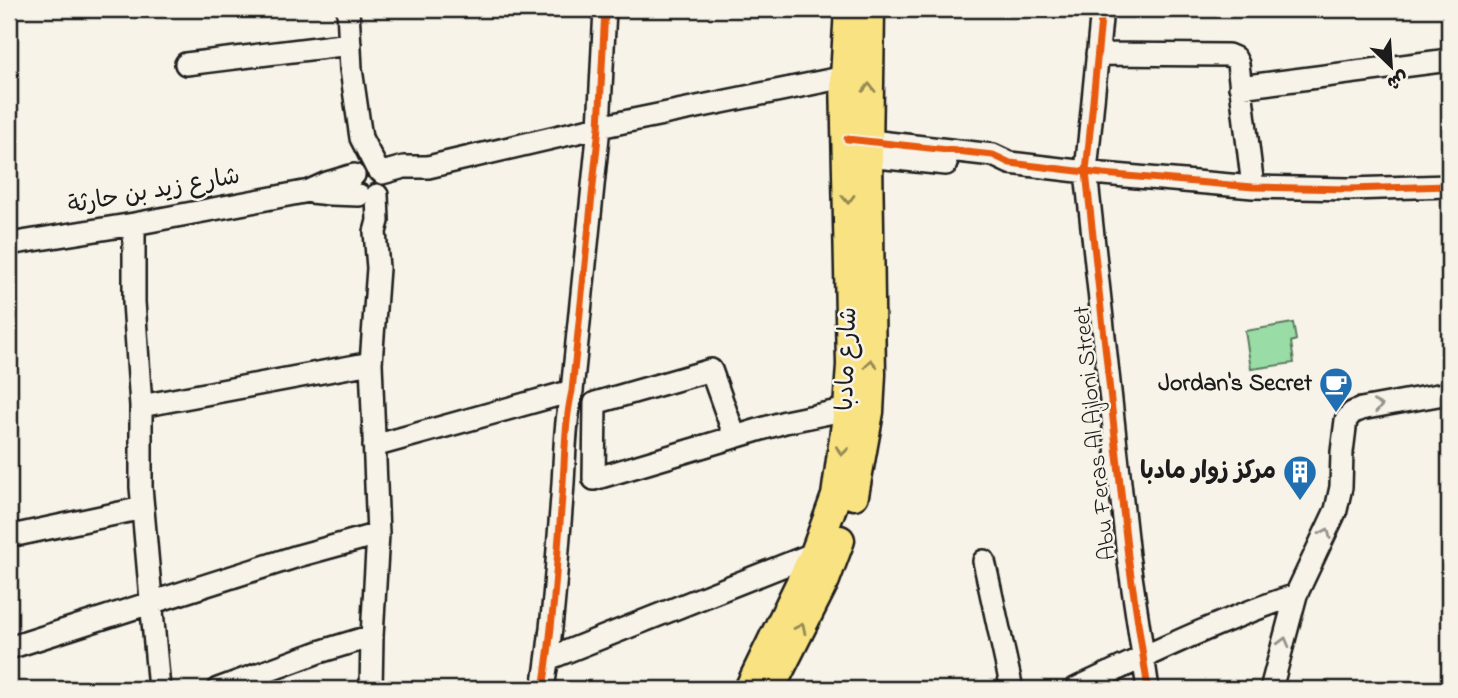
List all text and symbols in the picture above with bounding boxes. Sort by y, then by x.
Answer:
north arrow [1356,32,1426,102]
text: ش [1382,62,1412,96]
one-way arrow [861,82,877,92]
street label: شارع زيد بن حارثة [65,160,243,224]
one-way arrow [840,195,856,205]
street label: Abu Feras Al Ajloni Street [1065,304,1127,562]
street label: شارع مادبا [829,306,867,412]
one-way arrow [863,358,879,369]
cafe icon: Jordan's Secret [1317,365,1355,414]
place label: Jordan's Secret [1158,367,1313,402]
one-way arrow [1372,399,1384,414]
one-way arrow [835,445,850,457]
building icon: مركز زوار مادبا [1281,453,1319,502]
place label: مركز زوار مادبا [1140,455,1276,490]
one-way arrow [1318,528,1332,540]
one-way arrow [792,623,806,635]
one-way arrow [1276,636,1290,648]

